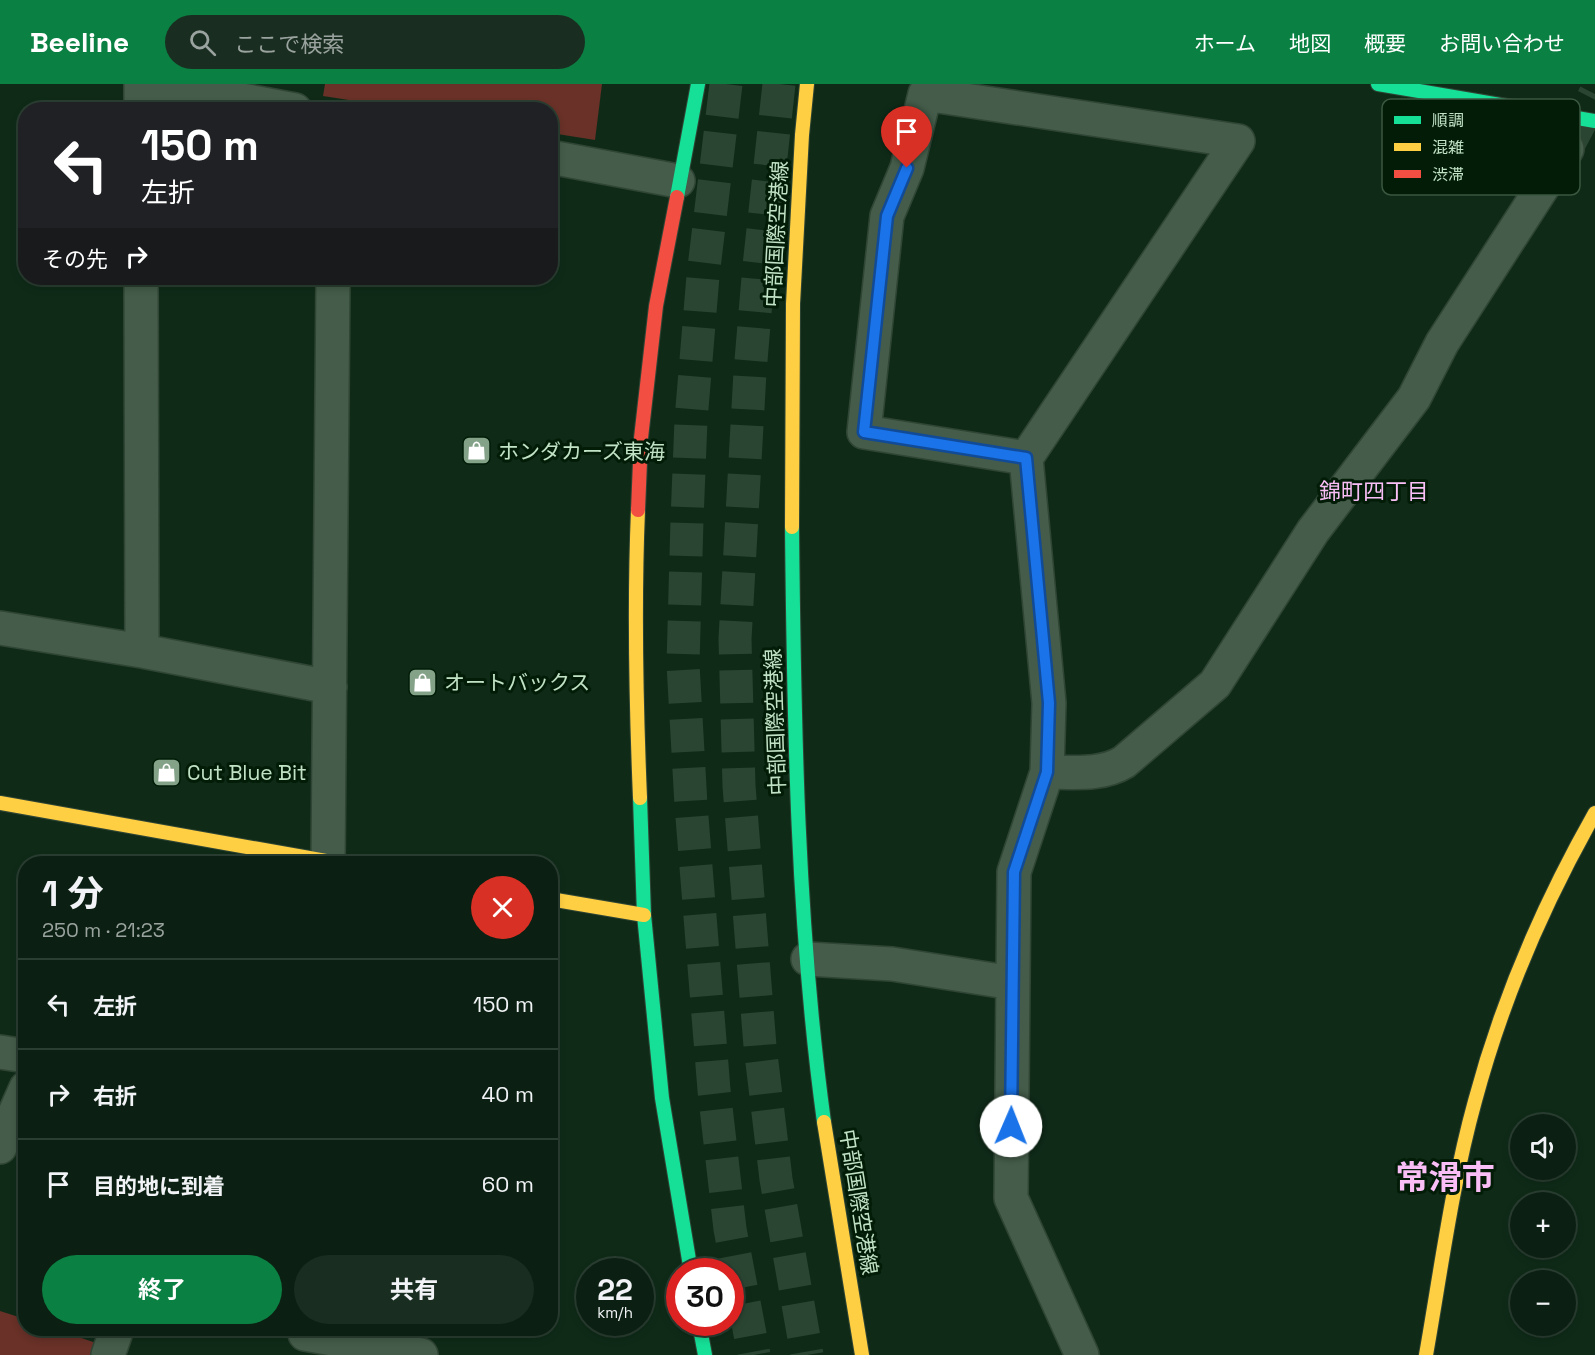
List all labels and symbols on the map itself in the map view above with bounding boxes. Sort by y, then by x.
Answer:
legend [1382,99,1580,195]
pin [881,106,932,168]
text: 順調 [1432,110,1464,131]
text: 混雑 [1432,137,1464,158]
street label: 中部国際空港線 [759,160,793,308]
text: 渋滞 [1432,164,1464,185]
shop icon: ホンダカーズ東海 [461,435,493,467]
place label: ホンダカーズ東海 [498,438,665,465]
district label: 錦町四丁目 [1319,477,1429,505]
street label: 中部国際空港線 [759,648,791,796]
shop icon: オートバックス [407,666,439,698]
place label: オートバックス [444,669,590,696]
shop icon: Cut Blue Bit [150,756,182,788]
place label: Cut Blue Bit [187,759,307,786]
position arrow [979,1094,1043,1158]
street label: 中部国際空港線 [834,1127,884,1277]
district label: 常滑市 [1396,1157,1495,1199]
speed limit sign: 30 [666,1258,744,1336]

